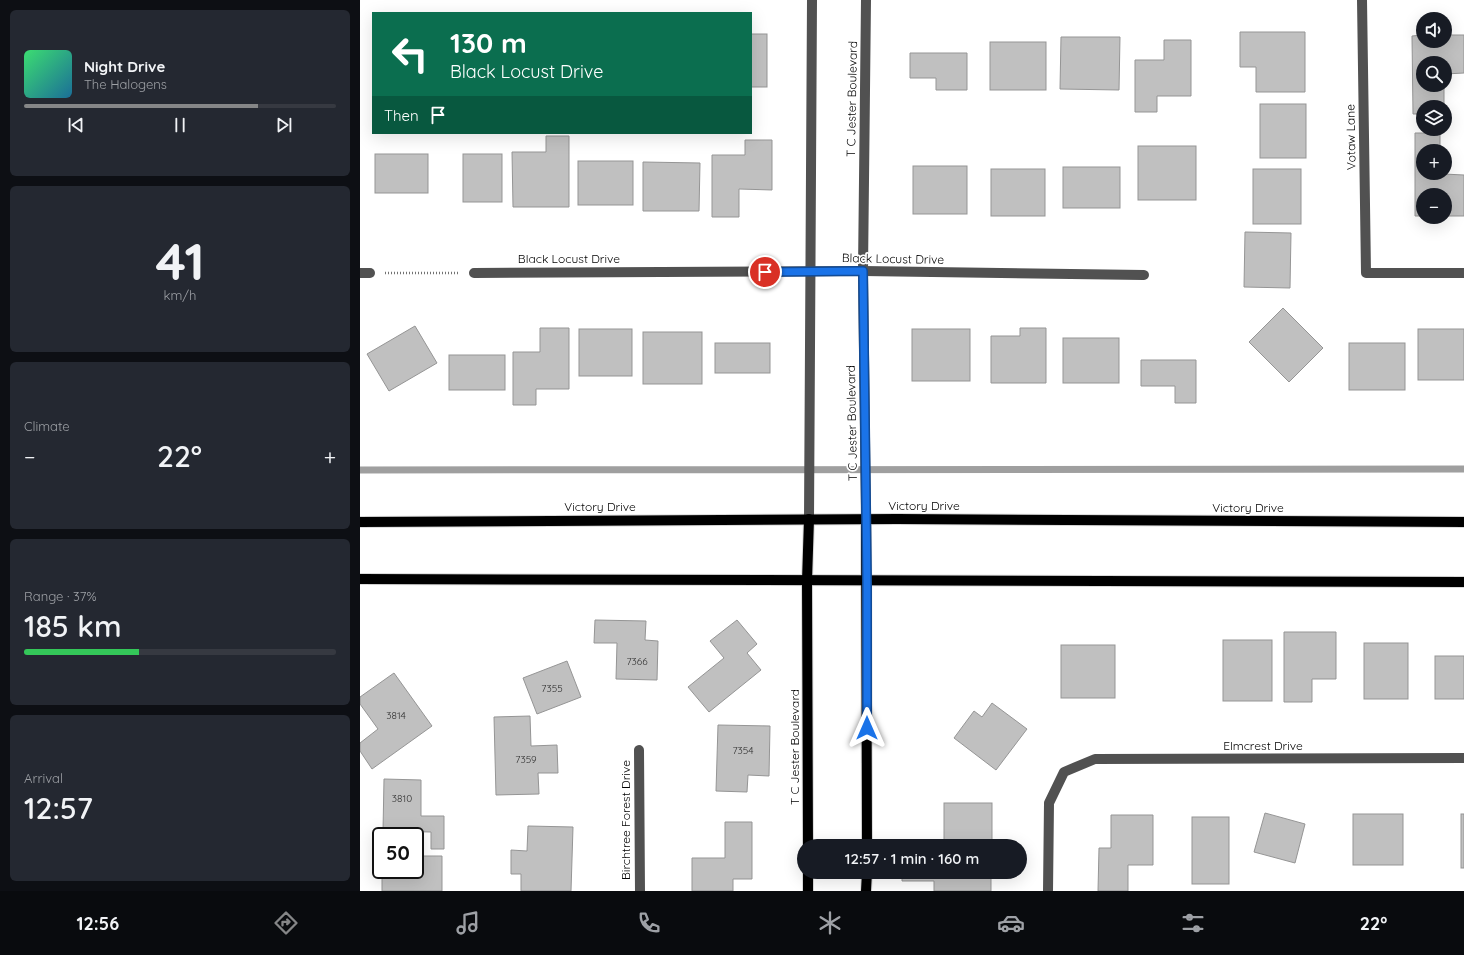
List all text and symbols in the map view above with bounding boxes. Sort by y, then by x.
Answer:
map controls [1416,12,1452,224]
button: sound [1416,12,1452,48]
text: 130 m [450,25,527,60]
icon: left [384,28,436,80]
street label: T C Jester Boulevard [843,41,860,157]
button: search [1416,56,1452,92]
text: Night Drive [84,57,165,76]
text: Black Locust Drive [450,60,603,83]
text: The Halogens [84,76,167,92]
button: layers [1416,100,1452,136]
icon: arrive [427,104,449,126]
street label: Votaw Lane [1342,104,1359,170]
text: Then [384,106,419,125]
icon: previous [65,114,87,136]
icon: pause [169,114,191,136]
icon: next [273,114,295,136]
button: + [1416,144,1452,180]
button: − [1416,188,1452,224]
text: 41 [155,228,205,293]
street label: Black Locust Drive [842,250,944,267]
street label: Black Locust Drive [518,251,620,266]
pin [748,255,782,289]
icon: arrive [754,261,776,283]
text: km/h [164,287,196,303]
street label: T C Jester Boulevard [843,365,860,481]
text: Climate [24,418,70,434]
text: 22° [157,437,202,475]
text: − [24,443,35,471]
text: + [324,443,336,471]
street label: Victory Drive [888,498,960,513]
street label: Victory Drive [564,499,636,514]
street label: Victory Drive [1212,500,1284,515]
text: Range · 37% [24,588,97,604]
text: 185 km [24,607,121,645]
house number: 7366 [626,655,648,668]
house number: 7355 [541,682,563,695]
street label: T C Jester Boulevard [787,689,802,805]
position arrow [846,707,888,749]
house number: 3814 [386,709,406,722]
street label: Elmcrest Drive [1223,738,1303,753]
house number: 7354 [732,744,754,757]
house number: 7359 [515,753,537,766]
street label: Birchtree Forest Drive [618,760,633,880]
text: Arrival [24,770,63,786]
text: 12:57 [24,789,93,827]
house number: 3810 [392,792,412,805]
speed limit sign: 50 [372,827,424,879]
text: 12:57 · 1 min · 160 m [845,849,979,868]
icon: directions [272,909,300,937]
icon: music [454,909,482,937]
icon: phone [635,909,663,937]
icon: climate [816,909,844,937]
icon: car [997,909,1025,937]
icon: filters [1179,909,1207,937]
text: 12:56 [77,912,119,935]
text: 22° [1360,912,1387,935]

